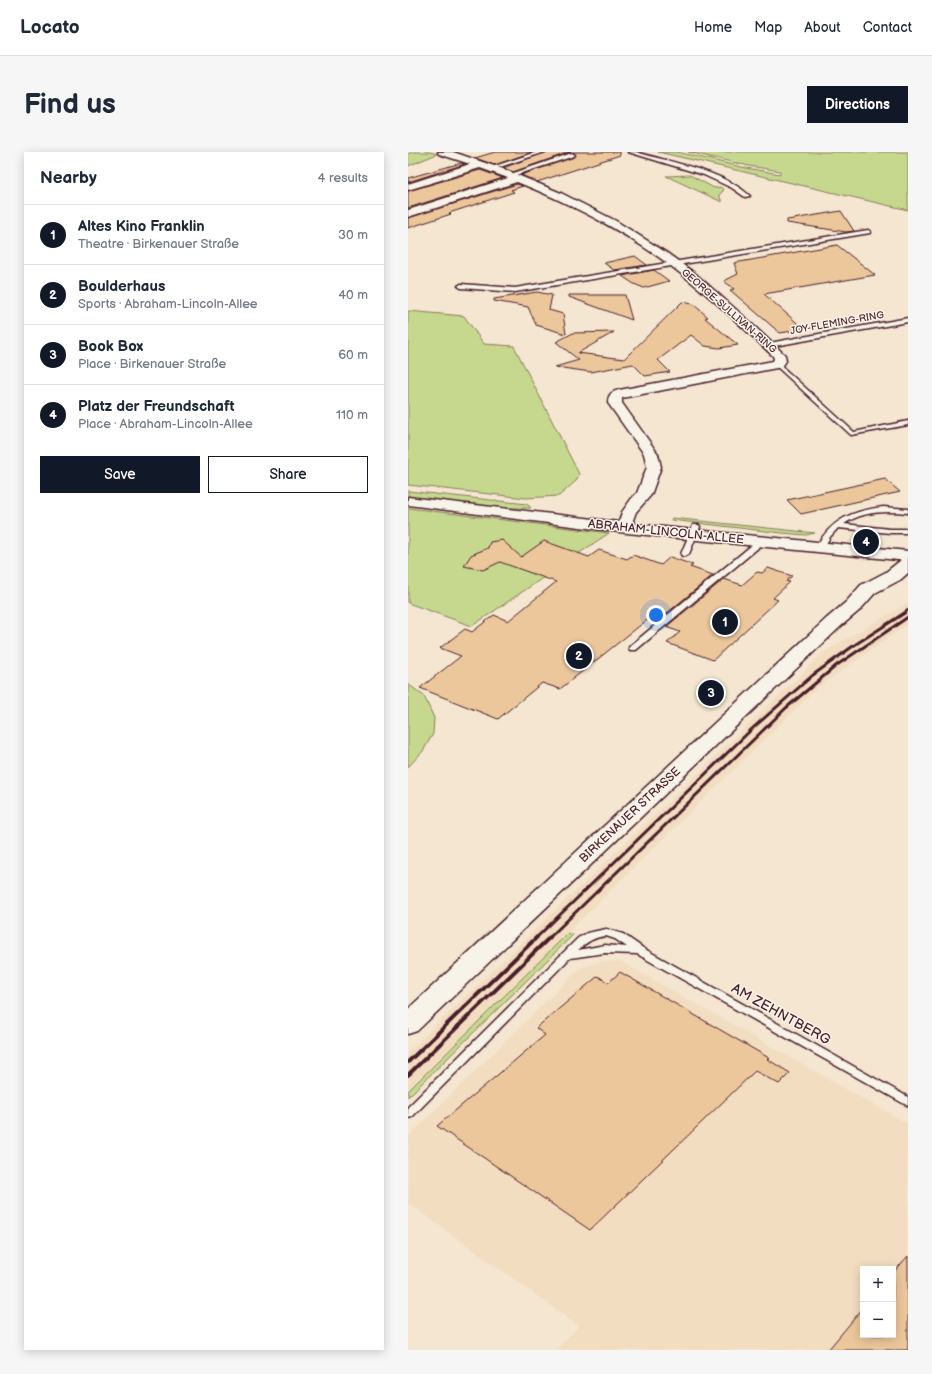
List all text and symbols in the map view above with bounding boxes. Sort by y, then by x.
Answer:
text: Locato [20,16,80,39]
text: Home [694,19,732,36]
text: Map [754,19,782,36]
text: About [804,19,841,36]
text: Contact [863,19,912,36]
button: Directions [807,86,908,123]
text: Find us [24,88,116,121]
text: Nearby [40,168,97,188]
text: 4 results [318,170,368,186]
text: Altes Kino Franklin [78,217,205,236]
text: 1 [50,227,56,243]
text: 30 m [338,227,368,243]
text: Theatre · Birkenauer Straße [78,236,239,252]
street label: GEORGE-SULLIVAN-RING [679,266,779,356]
text: Boulderhaus [78,277,165,296]
text: 2 [49,287,57,303]
text: 40 m [338,287,368,303]
text: Sports · Abraham-Lincoln-Allee [78,296,258,312]
street label: JOY-FLEMING-RING [789,309,885,337]
text: Book Box [78,337,143,356]
text: 3 [49,347,57,363]
text: 60 m [338,347,368,363]
text: Place · Birkenauer Straße [78,356,226,372]
text: Platz der Freundschaft [78,397,235,416]
text: 4 [49,407,57,423]
text: 110 m [336,407,368,423]
text: Place · Abraham-Lincoln-Allee [78,416,253,432]
button: Save [40,456,200,493]
button: Share [208,456,368,493]
street label: ABRAHAM-LINCOLN-ALLEE [587,516,745,548]
pin: 4 [853,527,879,557]
your location [646,605,666,625]
pin: 1 [712,607,738,637]
pin: 2 [566,641,592,671]
pin: 3 [698,678,724,708]
street label: BIRKENAUER STRASSE [576,764,684,866]
street label: AM ZEHNTBERG [728,980,834,1049]
map controls [860,1266,896,1338]
button: + [860,1266,896,1302]
button: − [860,1302,896,1338]

